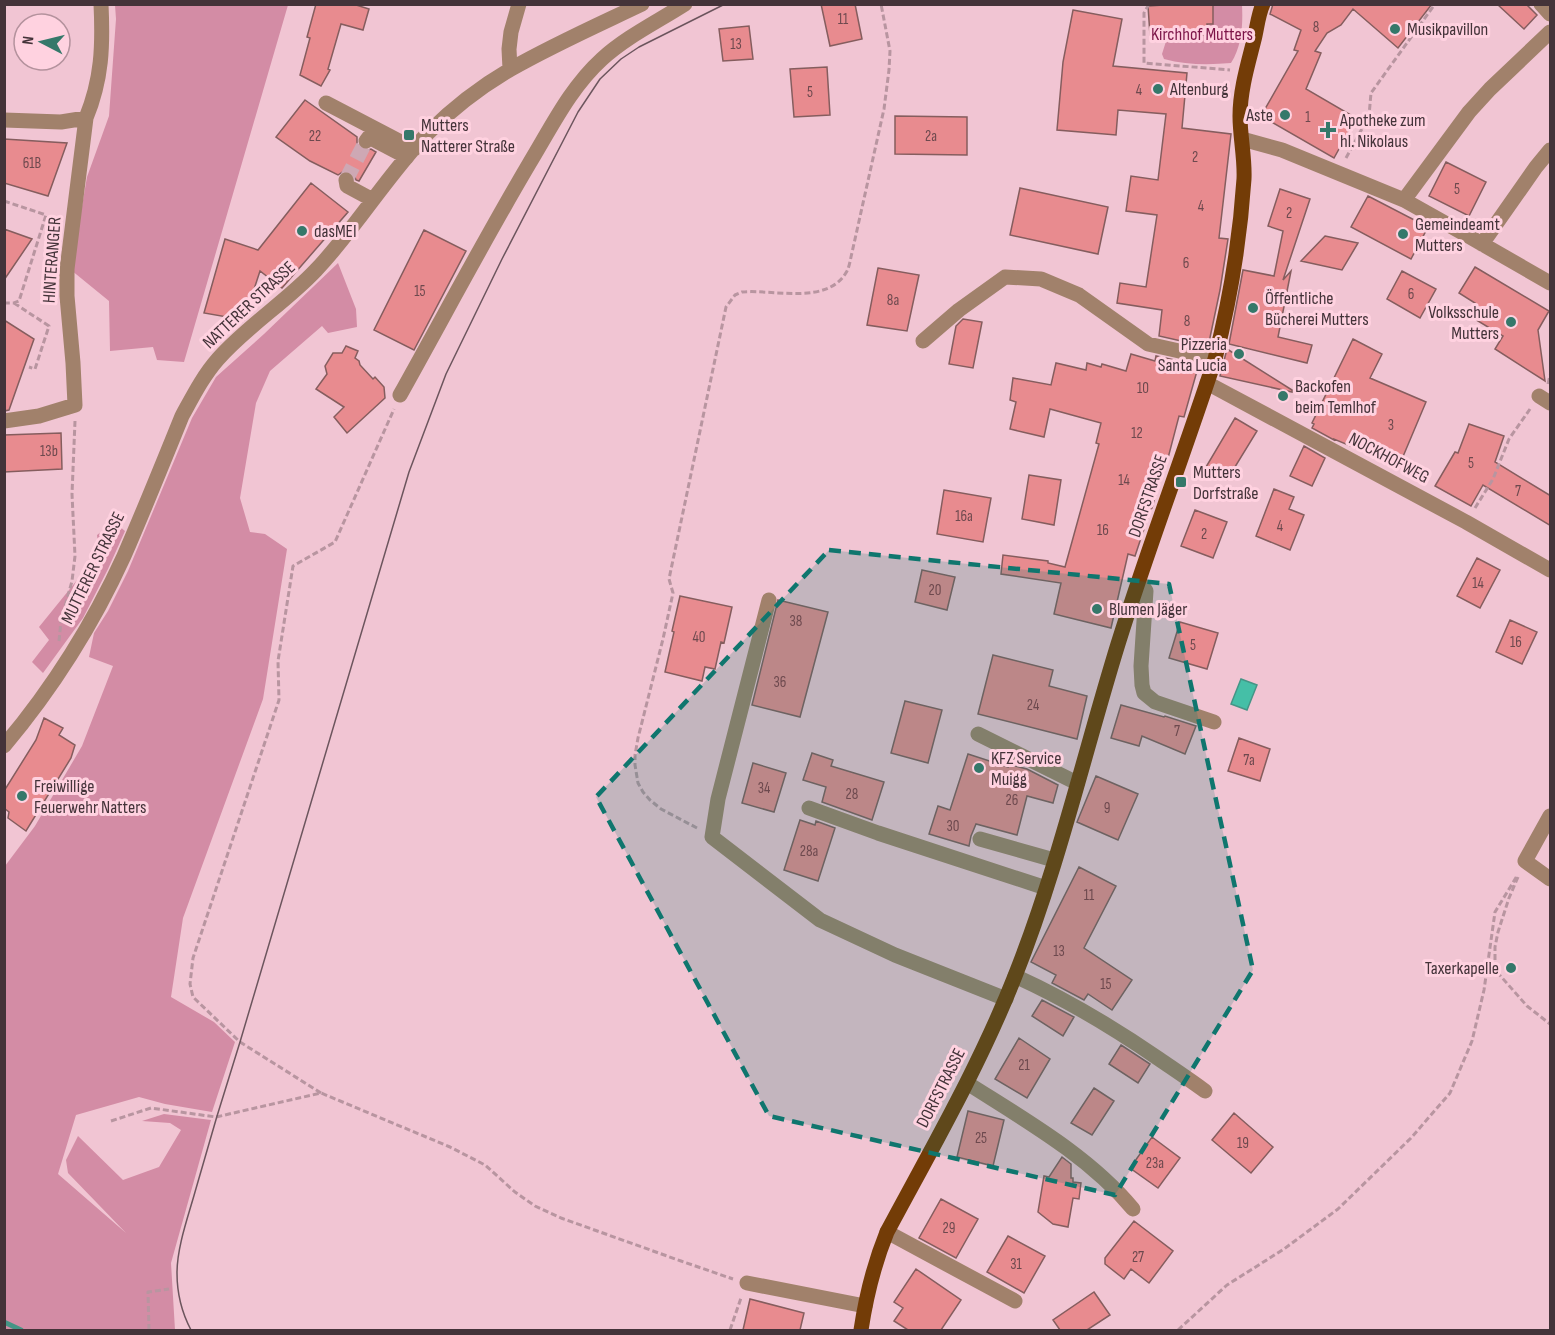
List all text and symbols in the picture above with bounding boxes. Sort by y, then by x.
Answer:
house number: 11 [838,10,849,29]
north arrow [12,12,72,72]
house number: 8 [1313,18,1319,37]
place label: Musikpavillon [1407,19,1488,40]
marker: Musikpavillon [1388,22,1402,36]
park label: Kirchhof Mutters [1151,24,1253,45]
text: N [19,35,39,46]
house number: 13 [730,35,742,54]
place label: Altenburg [1169,79,1228,100]
house number: 4 [1136,81,1142,100]
marker: Altenburg [1151,82,1165,96]
house number: 5 [807,83,813,102]
place label: Aste [1245,105,1273,126]
marker: Aste [1278,108,1292,122]
house number: 1 [1305,108,1311,127]
place label: Apotheke zum hl. Nikolaus [1339,110,1426,152]
place label: Mutters Natterer Straße [421,115,515,157]
marker: Apotheke zum hl. Nikolaus [1321,123,1335,137]
house number: 22 [309,127,321,146]
house number: 2a [925,127,937,146]
marker: Mutters Natterer Straße [402,128,416,142]
house number: 2 [1192,148,1198,167]
house number: 61B [23,154,42,173]
house number: 5 [1454,180,1460,199]
house number: 4 [1198,197,1204,216]
house number: 2 [1286,204,1292,223]
place label: Gemeindeamt Mutters [1415,214,1500,256]
street label: HINTERANGER [39,216,65,304]
place label: dasMEI [314,221,357,242]
marker: dasMEI [295,224,309,238]
marker: Gemeindeamt Mutters [1396,227,1410,241]
house number: 6 [1183,254,1189,273]
street label: NATTERER STRASSE [199,257,299,353]
house number: 15 [414,282,426,301]
house number: 6 [1408,285,1414,304]
place label: Öffentliche Bücherei Mutters [1265,288,1369,330]
house number: 8a [887,291,899,310]
marker: Öffentliche Bücherei Mutters [1246,301,1260,315]
place label: Volksschule Mutters [1428,302,1499,344]
house number: 8 [1184,312,1190,331]
marker: Volksschule Mutters [1504,315,1518,329]
place label: Pizzeria Santa Lucia [1158,334,1227,376]
marker: Pizzeria Santa Lucia [1232,347,1246,361]
place label: Backofen beim Temlhof [1295,376,1377,418]
house number: 10 [1137,379,1149,398]
marker: Backofen beim Temlhof [1276,389,1290,403]
house number: 3 [1388,416,1394,435]
house number: 12 [1131,424,1143,443]
street label: NOCKHOFWEG [1345,428,1433,488]
house number: 13b [40,442,58,461]
street label: DORFSTRASSE [1124,452,1172,540]
house number: 5 [1468,454,1474,473]
place label: Mutters Dorfstraße [1193,462,1258,504]
house number: 14 [1118,471,1130,490]
marker: Mutters Dorfstraße [1174,475,1188,489]
house number: 7 [1515,482,1521,501]
house number: 16a [955,507,973,526]
street label: MUTTERER STRASSE [57,509,129,627]
house number: 4 [1277,517,1283,536]
house number: 16 [1097,521,1109,540]
house number: 2 [1201,525,1207,544]
house number: 14 [1472,574,1484,593]
house number: 20 [929,581,941,600]
place label: Blumen Jäger [1109,599,1187,620]
marker: Blumen Jäger [1090,602,1104,616]
house number: 38 [790,612,802,631]
house number: 40 [693,628,705,647]
house number: 16 [1510,633,1522,652]
house number: 5 [1190,636,1196,655]
house number: 36 [774,673,786,692]
house number: 24 [1027,696,1039,715]
house number: 7 [1174,722,1180,741]
place label: KFZ Service Muigg [991,748,1061,790]
house number: 7a [1243,751,1255,770]
marker: KFZ Service Muigg [972,761,986,775]
place label: Freiwillige Feuerwehr Natters [34,776,147,818]
house number: 34 [758,779,770,798]
house number: 28 [846,785,858,804]
marker: Freiwillige Feuerwehr Natters [15,789,29,803]
house number: 26 [1006,791,1018,810]
house number: 9 [1104,799,1110,818]
house number: 30 [947,817,959,836]
house number: 28a [800,842,818,861]
house number: 11 [1084,886,1095,905]
house number: 13 [1053,942,1065,961]
place label: Taxerkapelle [1425,958,1499,979]
marker: Taxerkapelle [1504,961,1518,975]
house number: 15 [1100,975,1112,994]
street label: DORFSTRASSE [912,1045,970,1131]
house number: 21 [1018,1056,1030,1075]
house number: 25 [975,1129,987,1148]
house number: 19 [1237,1134,1249,1153]
house number: 23a [1146,1154,1164,1173]
house number: 29 [943,1219,955,1238]
house number: 27 [1132,1248,1144,1267]
house number: 31 [1010,1255,1023,1274]

